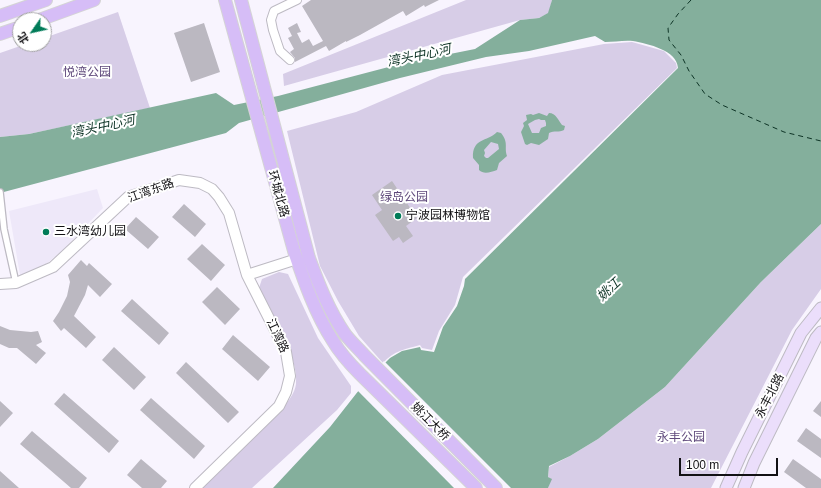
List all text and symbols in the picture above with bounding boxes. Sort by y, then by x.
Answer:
north arrow [12,12,52,52]
text: 北 [15,30,31,46]
water label: 湾头中心河 [386,42,452,70]
park label: 悦湾公园 [63,66,111,80]
water label: 湾头中心河 [70,113,136,141]
street label: 环城北路 [264,169,292,219]
street label: 江湾东路 [126,176,176,206]
park label: 绿岛公园 [380,191,428,205]
place label: 宁波园林博物馆 [406,209,490,223]
marker: 宁波园林博物馆 [393,211,403,221]
place label: 三水湾幼儿园 [54,225,126,239]
marker: 三水湾幼儿园 [41,227,51,237]
water label: 姚江 [594,275,624,305]
street label: 江湾路 [263,317,291,355]
street label: 永丰北路 [753,371,787,421]
street label: 姚江大桥 [408,400,452,444]
park label: 永丰公园 [657,431,705,445]
scale bar [681,450,780,476]
text: 100 m [686,458,719,472]

